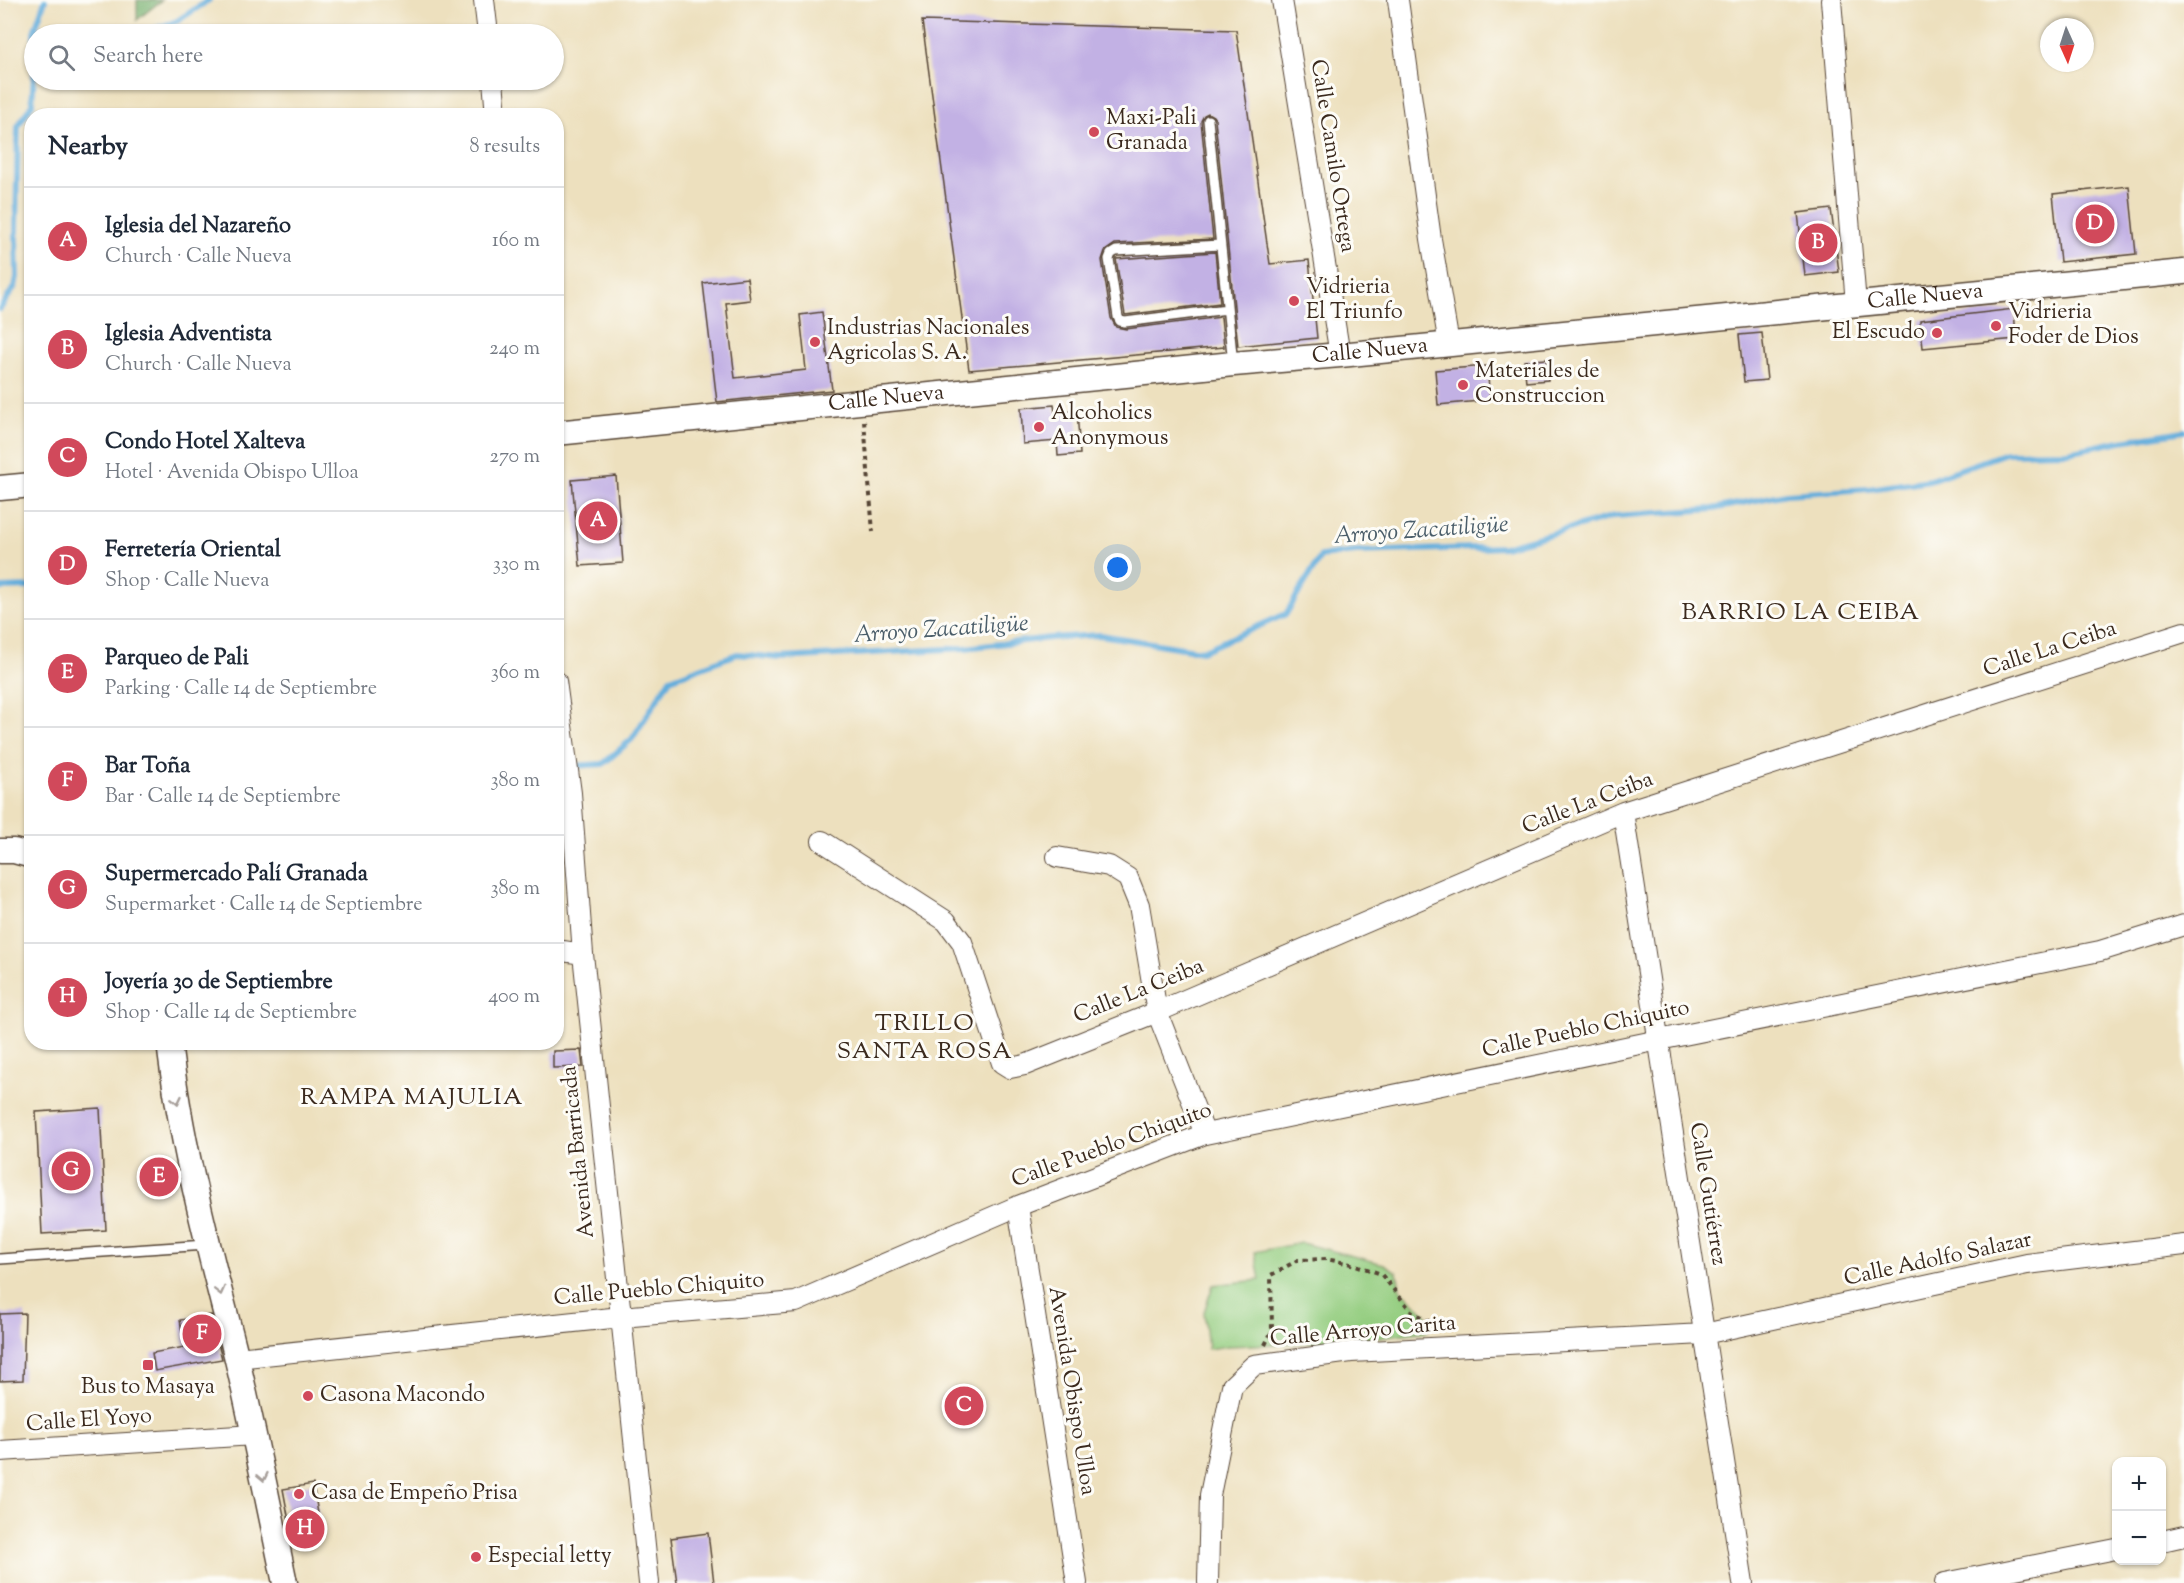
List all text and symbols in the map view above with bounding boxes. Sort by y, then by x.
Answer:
north arrow [2040,18,2094,72]
search box [24,24,564,90]
icon: search [45,41,78,74]
text: Search here [93,41,203,73]
street label: Calle Camilo Ortega [1301,57,1363,255]
place label: Maxi-Pali Granada [1106,103,1197,160]
marker: Maxi-Pali Granada [1087,125,1101,139]
text: Nearby [48,129,128,166]
text: 8 results [469,133,540,162]
pin: D [2076,202,2114,246]
text: Iglesia del Nazareño [105,211,291,243]
pin: B [1798,220,1838,266]
text: A [59,227,76,256]
text: 160 m [492,227,540,256]
text: Church · Calle Nueva [105,243,292,272]
place label: Vidrieria El Triunfo [1306,272,1403,329]
street label: Calle Nueva [1866,276,1985,319]
marker: Vidrieria El Triunfo [1287,294,1301,308]
place label: Vidrieria Foder de Dios [2008,297,2139,354]
place label: Industrias Nacionales Agricolas S. A. [827,313,1029,370]
place label: El Escudo [1832,317,1925,349]
text: Iglesia Adventista [105,319,272,351]
marker: Vidrieria Foder de Dios [1989,319,2003,333]
marker: El Escudo [1930,326,1944,340]
street label: Calle Nueva [1311,330,1429,373]
text: B [61,335,74,364]
text: 240 m [489,335,540,364]
marker: Industrias Nacionales Agricolas S. A. [808,335,822,349]
text: Church · Calle Nueva [105,351,292,380]
place label: Materiales de Construccion [1475,356,1605,413]
street label: Calle Nueva [827,378,946,421]
marker: Materiales de Construccion [1456,378,1470,392]
place label: Alcoholics Anonymous [1051,398,1168,455]
marker: Alcoholics Anonymous [1032,420,1046,434]
text: Condo Hotel Xalteva [105,427,305,459]
text: C [59,443,76,472]
text: 270 m [490,443,540,472]
text: Hotel · Avenida Obispo Ulloa [105,459,359,488]
pin: A [578,498,618,544]
water label: Arroyo Zacatiligüe [1332,508,1510,554]
text: Ferretería Oriental [105,535,281,567]
text: D [60,551,75,580]
text: 330 m [493,551,540,580]
your location [1103,553,1132,582]
text: Shop · Calle Nueva [105,567,270,596]
district label: BARRIO LA CEIBA [1681,596,1921,630]
water label: Arroyo Zacatiligüe [852,607,1030,653]
street label: Calle La Ceiba [1979,613,2121,687]
text: Parqueo de Pali [105,643,249,675]
text: E [61,659,74,688]
text: 360 m [491,659,540,688]
text: Parking · Calle 14 de Septiembre [105,675,377,704]
text: Bar Toña [105,751,190,783]
street label: Calle La Ceiba [1518,764,1658,844]
text: F [62,767,73,796]
text: 380 m [491,767,540,796]
text: Bar · Calle 14 de Septiembre [105,783,341,812]
text: Supermercado Palí Granada [105,859,368,891]
text: G [59,875,76,904]
text: 380 m [491,875,540,904]
text: Supermarket · Calle 14 de Septiembre [105,891,423,920]
street label: Calle La Ceiba [1069,951,1209,1033]
text: Joyería 30 de Septiembre [105,967,333,999]
text: H [60,983,75,1012]
text: 400 m [488,983,540,1012]
street label: Calle Pueblo Chiquito [1479,992,1693,1068]
text: Shop · Calle 14 de Septiembre [105,999,357,1028]
district label: TRILLO SANTA ROSA [837,1007,1013,1069]
street label: Avenida Barricada [554,1064,604,1240]
district label: RAMPA MAJULIA [300,1081,524,1115]
one-way arrow [170,1095,183,1105]
street label: Calle Pueblo Chiquito [1007,1095,1217,1197]
street label: Calle Gutiérrez [1680,1120,1734,1268]
pin: G [52,1148,90,1194]
pin: E [140,1154,178,1200]
street label: Calle Adolfo Salazar [1841,1224,2035,1296]
street label: Calle Pueblo Chiquito [552,1265,766,1315]
street label: Avenida Obispo Ulloa [1039,1284,1103,1498]
one-way arrow [212,1285,225,1295]
street label: Calle Arroyo Carita [1269,1308,1457,1356]
pin: F [182,1312,222,1356]
marker: Bus to Masaya [141,1358,155,1372]
place label: Bus to Masaya [81,1372,215,1404]
place label: Casona Macondo [320,1380,485,1412]
pin: C [944,1384,984,1428]
marker: Casona Macondo [301,1389,315,1403]
street label: Calle El Yoyo [25,1401,153,1441]
map controls [2112,1457,2166,1565]
button: + [2112,1457,2166,1511]
one-way arrow [256,1472,269,1482]
place label: Casa de Empeño Prisa [311,1478,518,1510]
marker: Casa de Empeño Prisa [292,1487,306,1501]
pin: H [286,1506,324,1552]
button: − [2112,1511,2166,1565]
place label: Especial letty [488,1541,612,1573]
marker: Especial letty [469,1550,483,1564]

